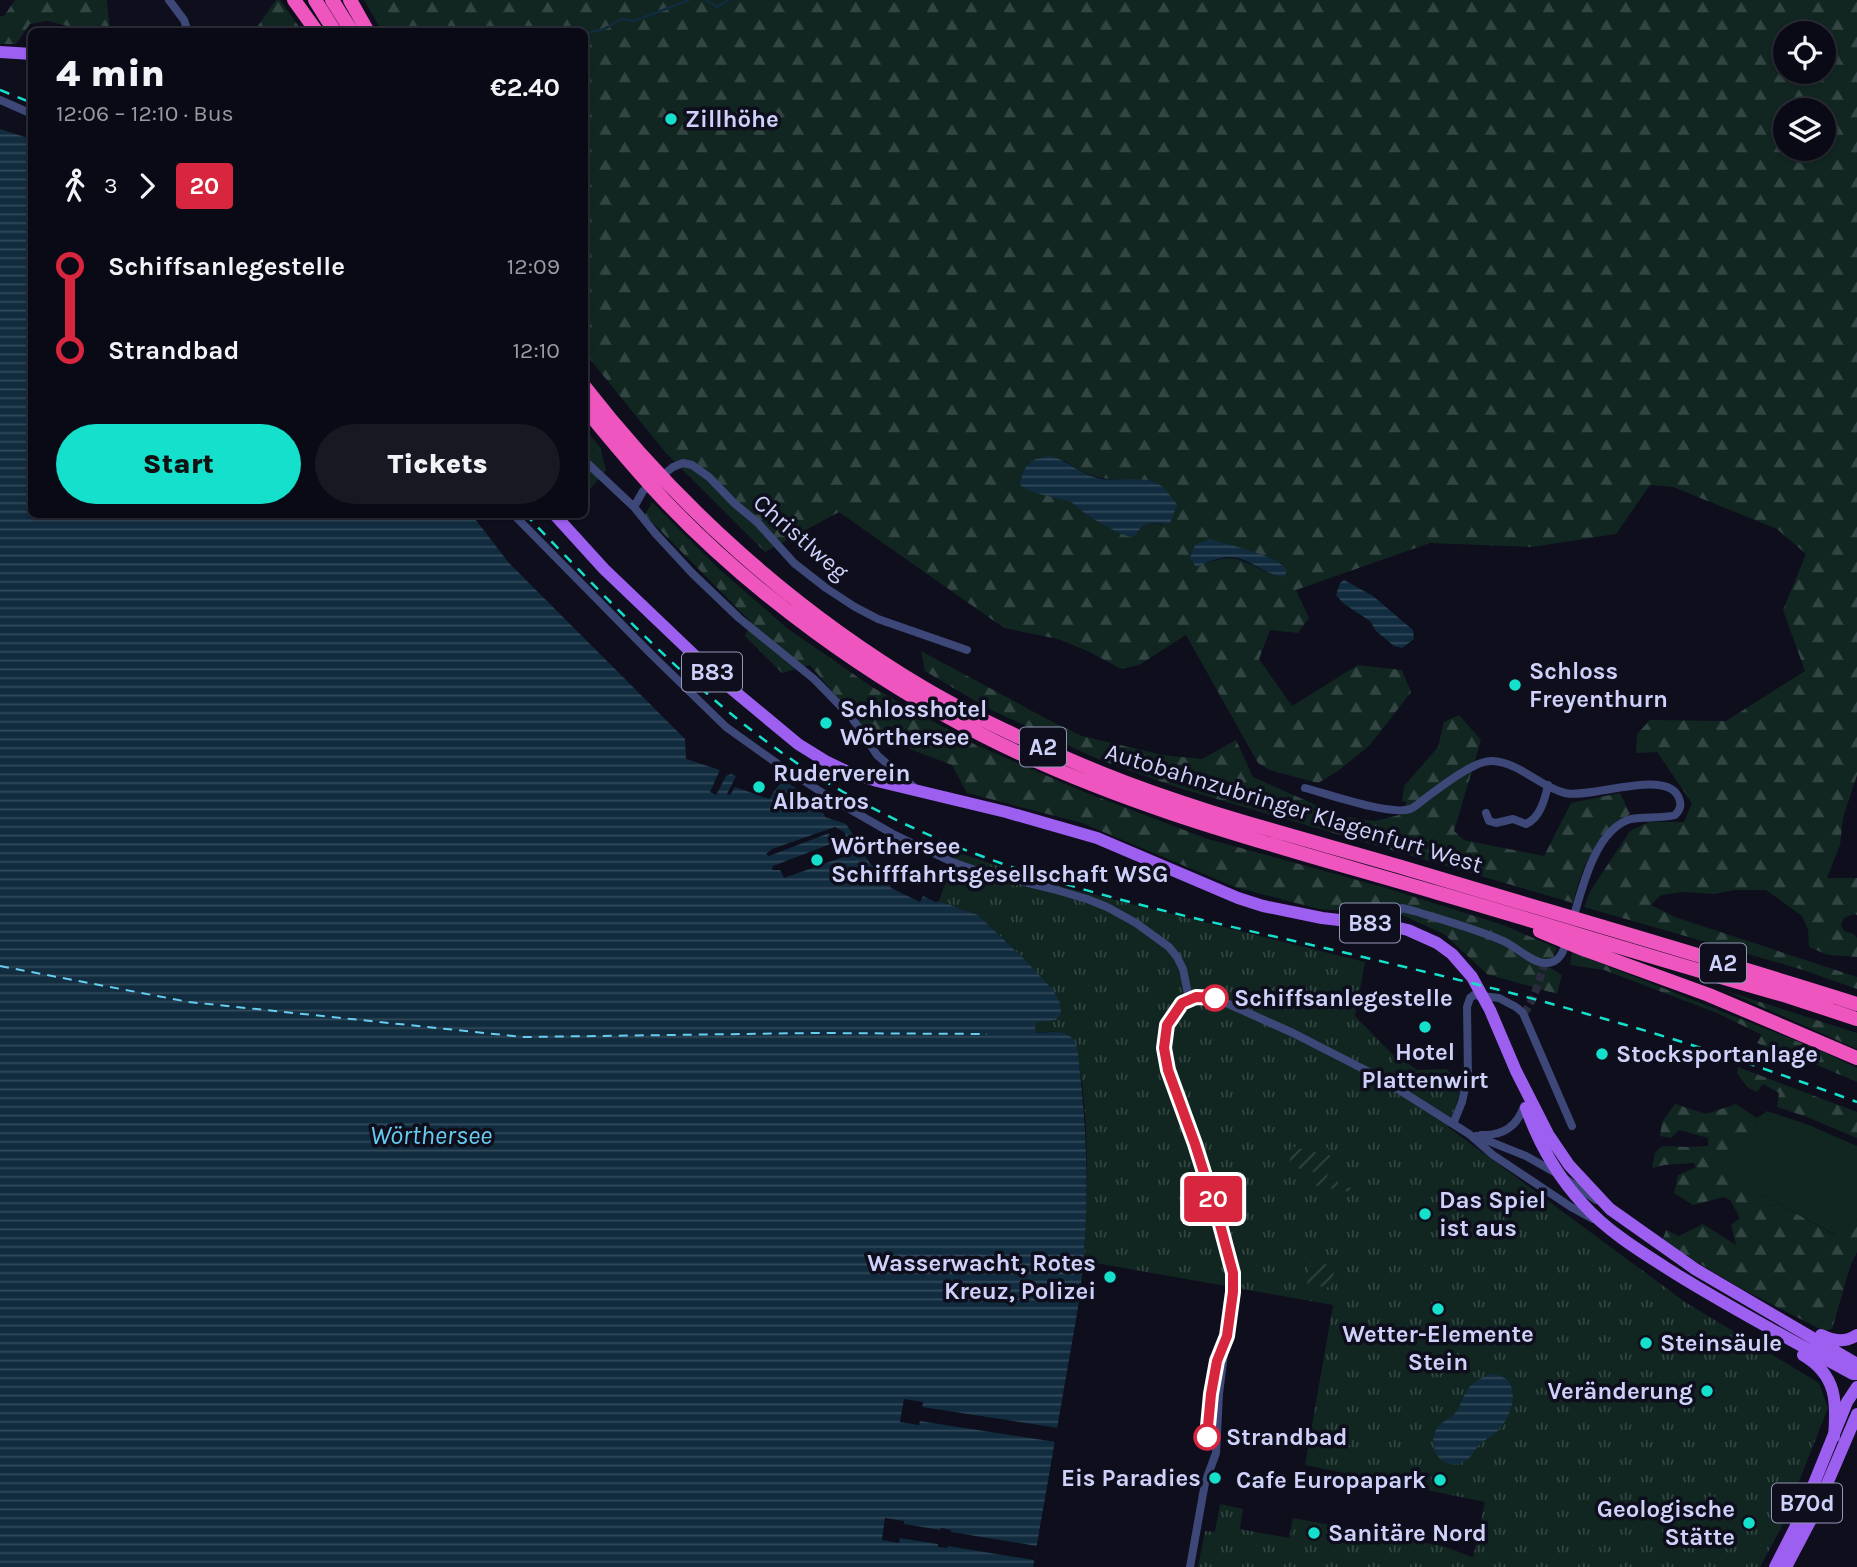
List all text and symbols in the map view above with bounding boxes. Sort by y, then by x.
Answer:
map controls [1773,21,1836,161]
button: locate [1773,21,1836,84]
text: 4 min [56,51,165,96]
text: €2.40 [490,72,560,103]
button: layers [1773,98,1836,161]
text: 12:06 – 12:10 · Bus [56,100,234,127]
place label: Zillhöhe [685,105,779,133]
marker: Zillhöhe [663,111,679,127]
icon: walk [56,167,94,205]
icon: forward [128,167,166,205]
text: 3 [104,172,118,199]
text: 20 [190,172,219,200]
text: Schiffsanlegestelle [108,251,345,282]
text: 12:09 [507,253,560,280]
text: Strandbad [108,335,240,366]
text: 12:10 [513,337,560,364]
button: Start [56,424,301,504]
button: Tickets [315,424,560,504]
street label: Christlweg [748,488,855,586]
road number: B83 [682,652,742,692]
place label: Schloss Freyenthurn [1529,657,1668,713]
marker: Schloss Freyenthurn [1507,677,1523,693]
place label: Schlosshotel Wörthersee [840,695,987,751]
marker: Schlosshotel Wörthersee [818,715,834,731]
road number: A2 [1020,727,1066,766]
street label: Autobahnzubringer Klagenfurt West [1102,737,1486,879]
place label: Ruderverein Albatros [773,759,911,815]
marker: Ruderverein Albatros [751,779,767,795]
place label: Wörthersee Schifffahrtsgesellschaft WSG [831,832,1169,888]
marker: Wörthersee Schifffahrtsgesellschaft WSG [809,852,825,868]
road number: B83 [1340,904,1400,942]
road number: A2 [1700,944,1746,982]
place label: Schiffsanlegestelle [1234,984,1453,1012]
marker: Schiffsanlegestelle [1202,985,1228,1011]
marker: Hotel Plattenwirt [1417,1019,1433,1035]
place label: Hotel Plattenwirt [1362,1038,1488,1094]
place label: Stocksportanlage [1616,1040,1818,1068]
marker: Stocksportanlage [1594,1046,1610,1062]
water label: Wörthersee [370,1120,492,1151]
line badge: 20 [1182,1176,1244,1222]
text: 20 [1198,1185,1228,1213]
place label: Das Spiel ist aus [1439,1186,1546,1242]
marker: Das Spiel ist aus [1417,1206,1433,1222]
place label: Wasserwacht, Rotes Kreuz, Polizei [867,1249,1096,1305]
marker: Wasserwacht, Rotes Kreuz, Polizei [1102,1269,1118,1285]
marker: Wetter-Elemente Stein [1430,1301,1446,1317]
place label: Wetter-Elemente Stein [1342,1320,1534,1376]
place label: Steinsäule [1660,1329,1782,1357]
marker: Steinsäule [1638,1335,1654,1351]
place label: Veränderung [1548,1377,1693,1405]
marker: Veränderung [1699,1383,1715,1399]
place label: Strandbad [1226,1423,1347,1451]
marker: Strandbad [1194,1424,1220,1450]
place label: Eis Paradies [1061,1464,1201,1492]
place label: Cafe Europapark [1236,1466,1426,1494]
marker: Eis Paradies [1207,1470,1223,1486]
marker: Cafe Europapark [1432,1472,1448,1488]
road number: B70d [1772,1484,1842,1522]
place label: Geologische Stätte [1597,1495,1735,1551]
marker: Geologische Stätte [1741,1515,1757,1531]
place label: Sanitäre Nord [1328,1519,1487,1547]
marker: Sanitäre Nord [1306,1525,1322,1541]

